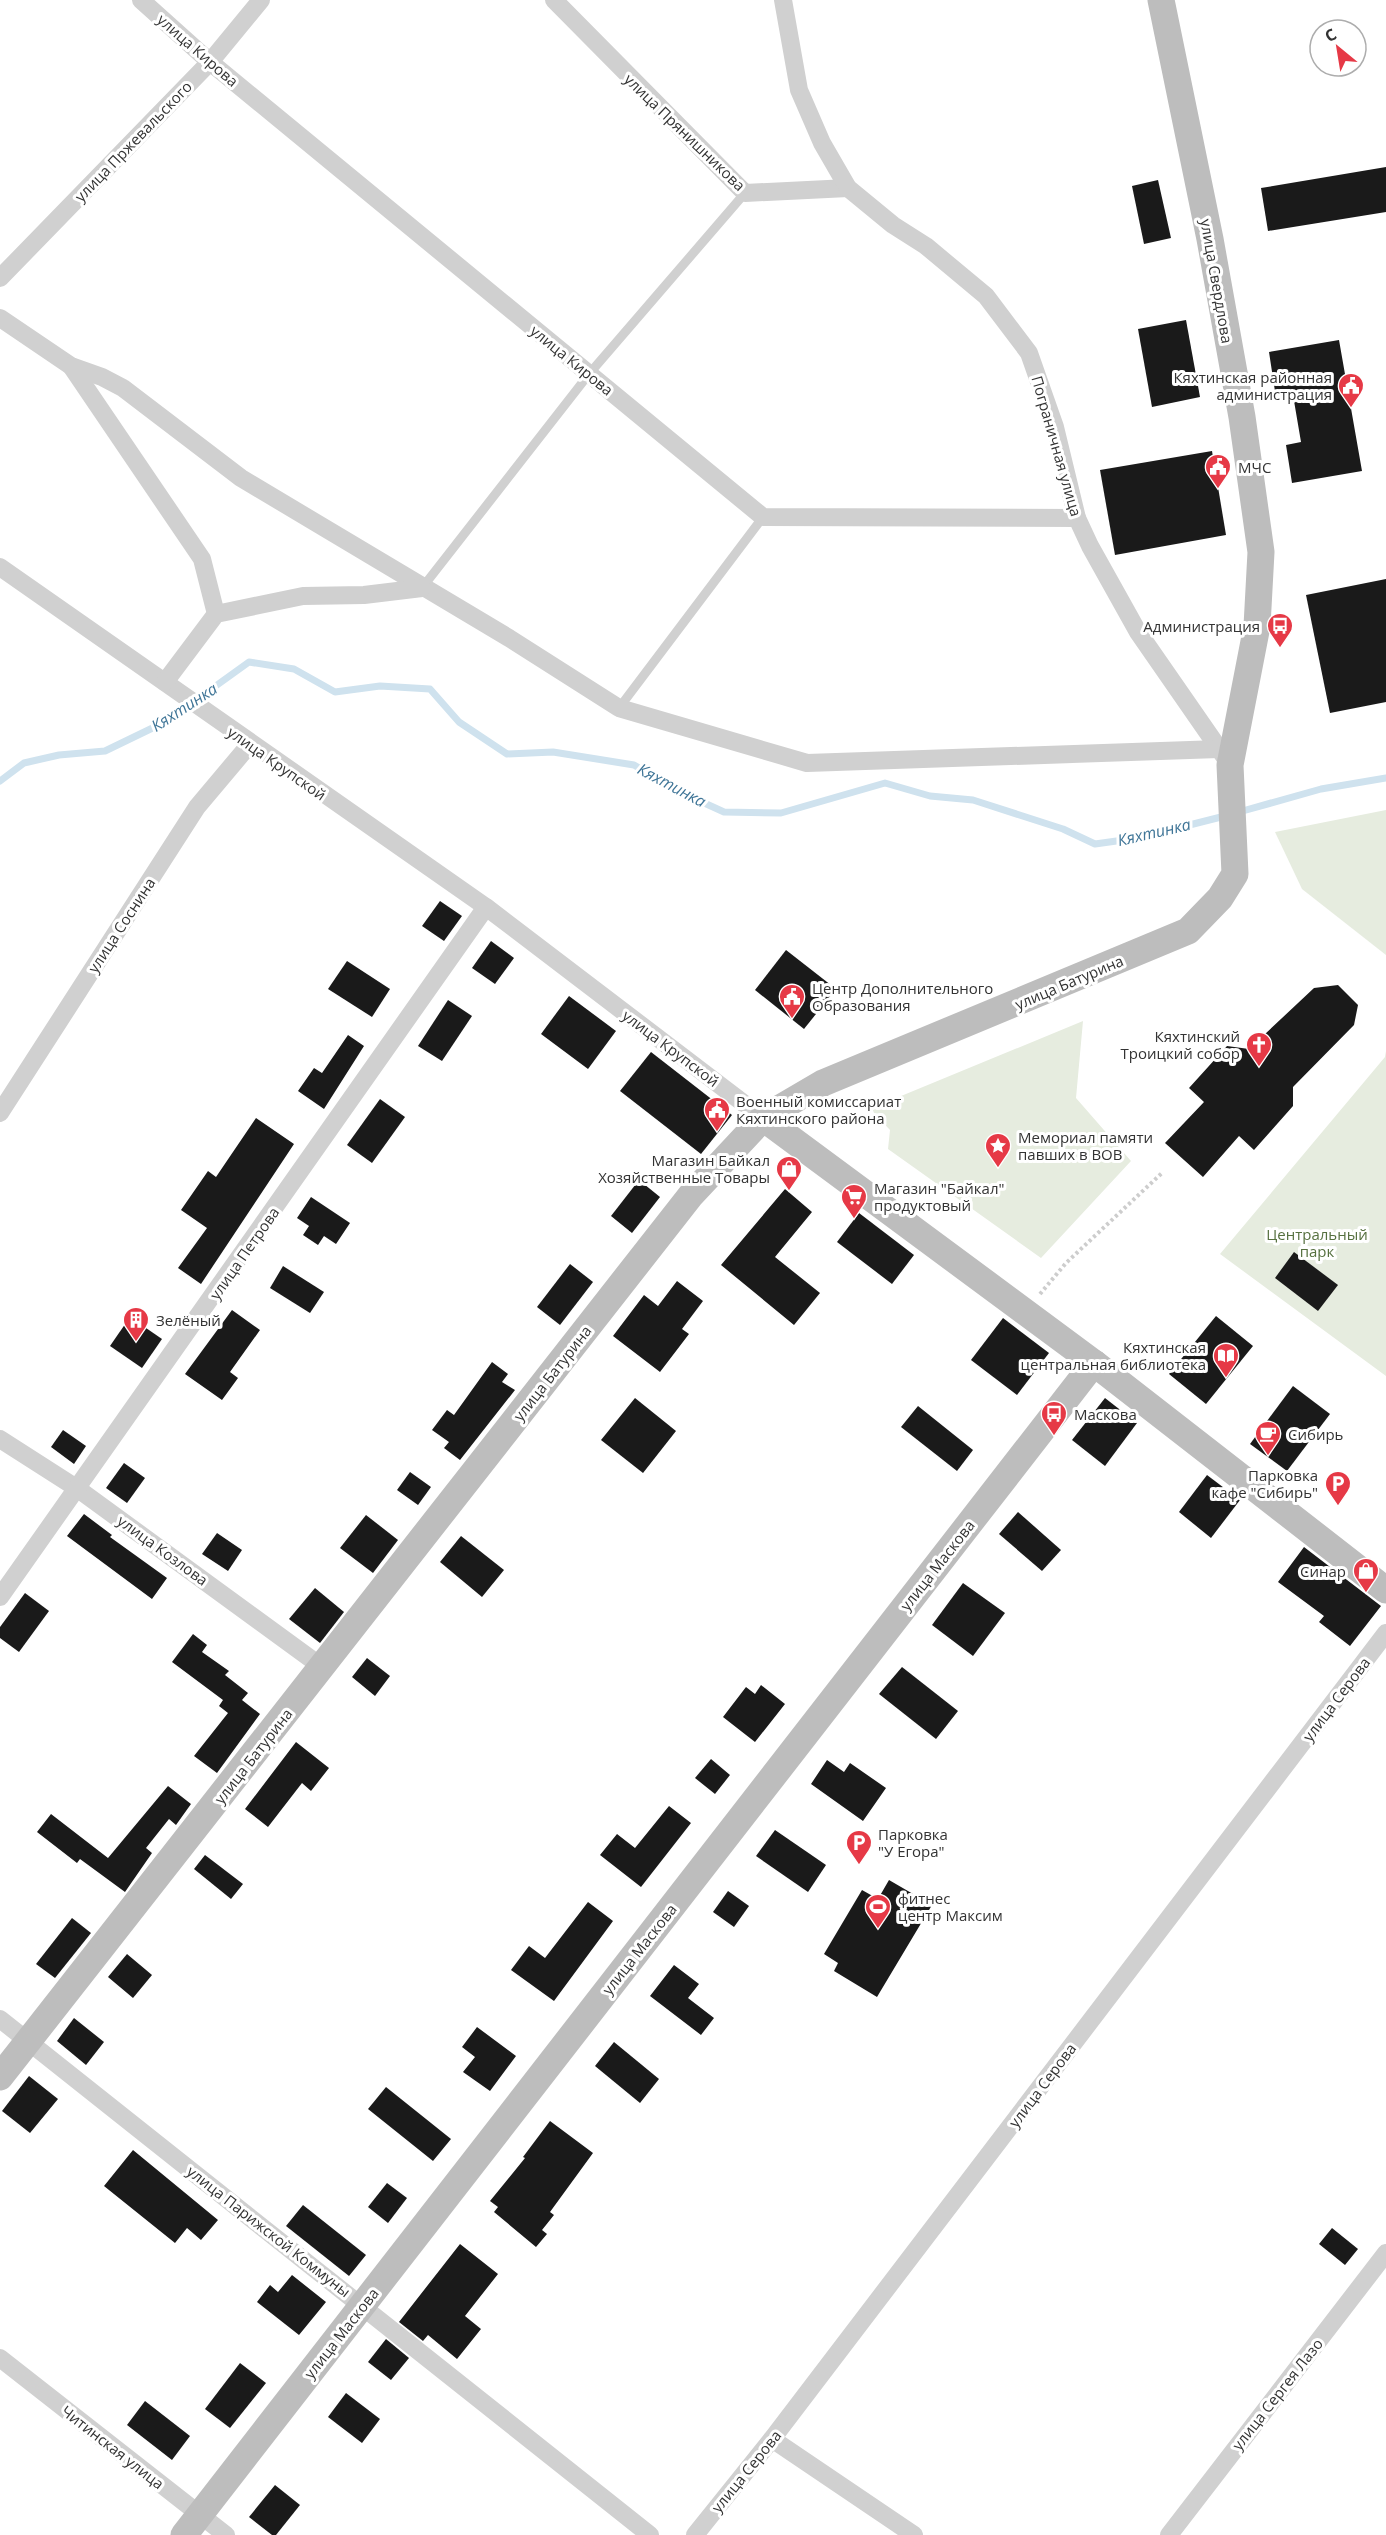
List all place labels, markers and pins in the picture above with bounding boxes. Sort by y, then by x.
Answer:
place label: Кяхтинская районная администрация [1173,367,1332,404]
public building icon: Кяхтинская районная администрация [1336,371,1366,409]
public building icon: МЧС [1203,452,1233,490]
place label: МЧС [1238,457,1271,477]
bus stop icon: Администрация [1265,611,1295,649]
place label: Администрация [1143,616,1260,636]
place label: Центр Дополнительного Образования [812,978,993,1015]
public building icon: Центр Дополнительного Образования [777,982,807,1020]
place label: Кяхтинский Троицкий собор [1121,1026,1240,1063]
church icon: Кяхтинский Троицкий собор [1244,1030,1274,1068]
place label: Военный комиссариат Кяхтинского района [736,1091,901,1128]
public building icon: Военный комиссариат Кяхтинского района [702,1095,732,1133]
place label: Мемориал памяти павших в ВОВ [1018,1127,1153,1164]
place icon: Мемориал памяти павших в ВОВ [983,1131,1013,1169]
place label: Магазин Байкал Хозяйственные Товары [598,1150,770,1187]
shop icon: Магазин Байкал Хозяйственные Товары [774,1154,804,1192]
place label: Магазин "Байкал" продуктовый [874,1178,1004,1215]
supermarket icon: Магазин "Байкал" продуктовый [839,1182,869,1220]
building icon: Зелёный [121,1305,151,1343]
place label: Зелёный [156,1310,221,1330]
place label: Кяхтинская центральная библиотека [1021,1337,1206,1374]
library icon: Кяхтинская центральная библиотека [1211,1341,1241,1379]
bus stop icon: Маскова [1039,1399,1069,1437]
place label: Маскова [1074,1404,1137,1424]
cafe icon: Сибирь [1253,1419,1283,1457]
place label: Сибирь [1288,1424,1344,1444]
place label: Парковка кафе "Сибирь" [1211,1465,1318,1502]
parking icon: Парковка кафе "Сибирь" [1323,1469,1353,1507]
shop icon: Синар [1351,1556,1381,1594]
place label: Синар [1300,1561,1346,1581]
place label: Парковка "У Егора" [878,1824,948,1861]
parking icon: Парковка "У Егора" [844,1828,874,1866]
place label: фитнес центр Максим [898,1888,1003,1925]
sports icon: фитнес центр Максим [863,1892,893,1930]

